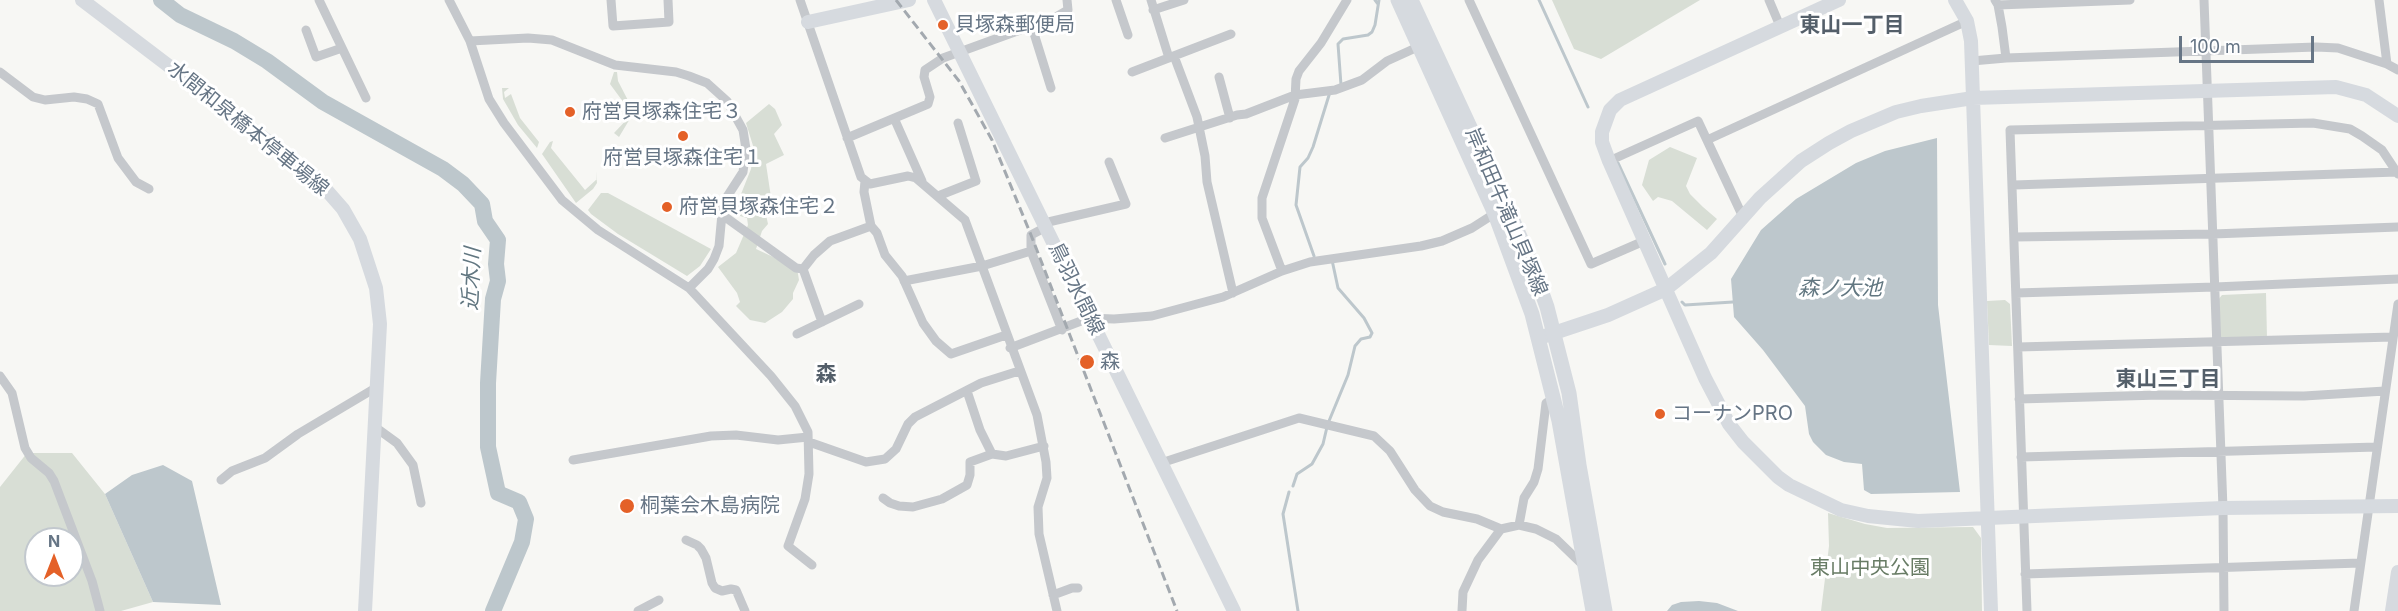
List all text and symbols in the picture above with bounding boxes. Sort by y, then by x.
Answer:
place label: 貝塚森郵便局 [955,13,1075,37]
district label: 東山一丁目 [1800,13,1904,39]
marker: 貝塚森郵便局 [936,18,950,32]
scale bar [2182,24,2317,62]
text: 100 m [2190,36,2241,57]
street label: 水間和泉橋本停車場線 [163,57,333,201]
place label: 府営貝塚森住宅３ [582,100,742,124]
marker: 府営貝塚森住宅３ [563,105,577,119]
street label: 岸和田牛滝山貝塚線 [1460,124,1552,300]
marker: 府営貝塚森住宅１ [676,129,690,143]
place label: 府営貝塚森住宅１ [603,146,763,170]
place label: 府営貝塚森住宅２ [679,195,839,219]
marker: 府営貝塚森住宅２ [660,200,674,214]
street label: 鳥羽水間線 [1043,239,1109,339]
water label: 近木川 [458,247,486,311]
water label: 森ノ大池 [1798,276,1882,302]
place label: 森 [1100,350,1120,374]
marker: 森 [1078,353,1096,371]
district label: 森 [816,362,836,388]
district label: 東山三丁目 [2116,367,2220,393]
place label: コーナンPRO [1672,402,1793,426]
marker: コーナンPRO [1653,407,1667,421]
place label: 桐葉会木島病院 [640,494,780,518]
marker: 桐葉会木島病院 [618,497,636,515]
north arrow [24,527,84,587]
text: N [48,531,60,551]
park label: 東山中央公園 [1810,556,1930,580]

